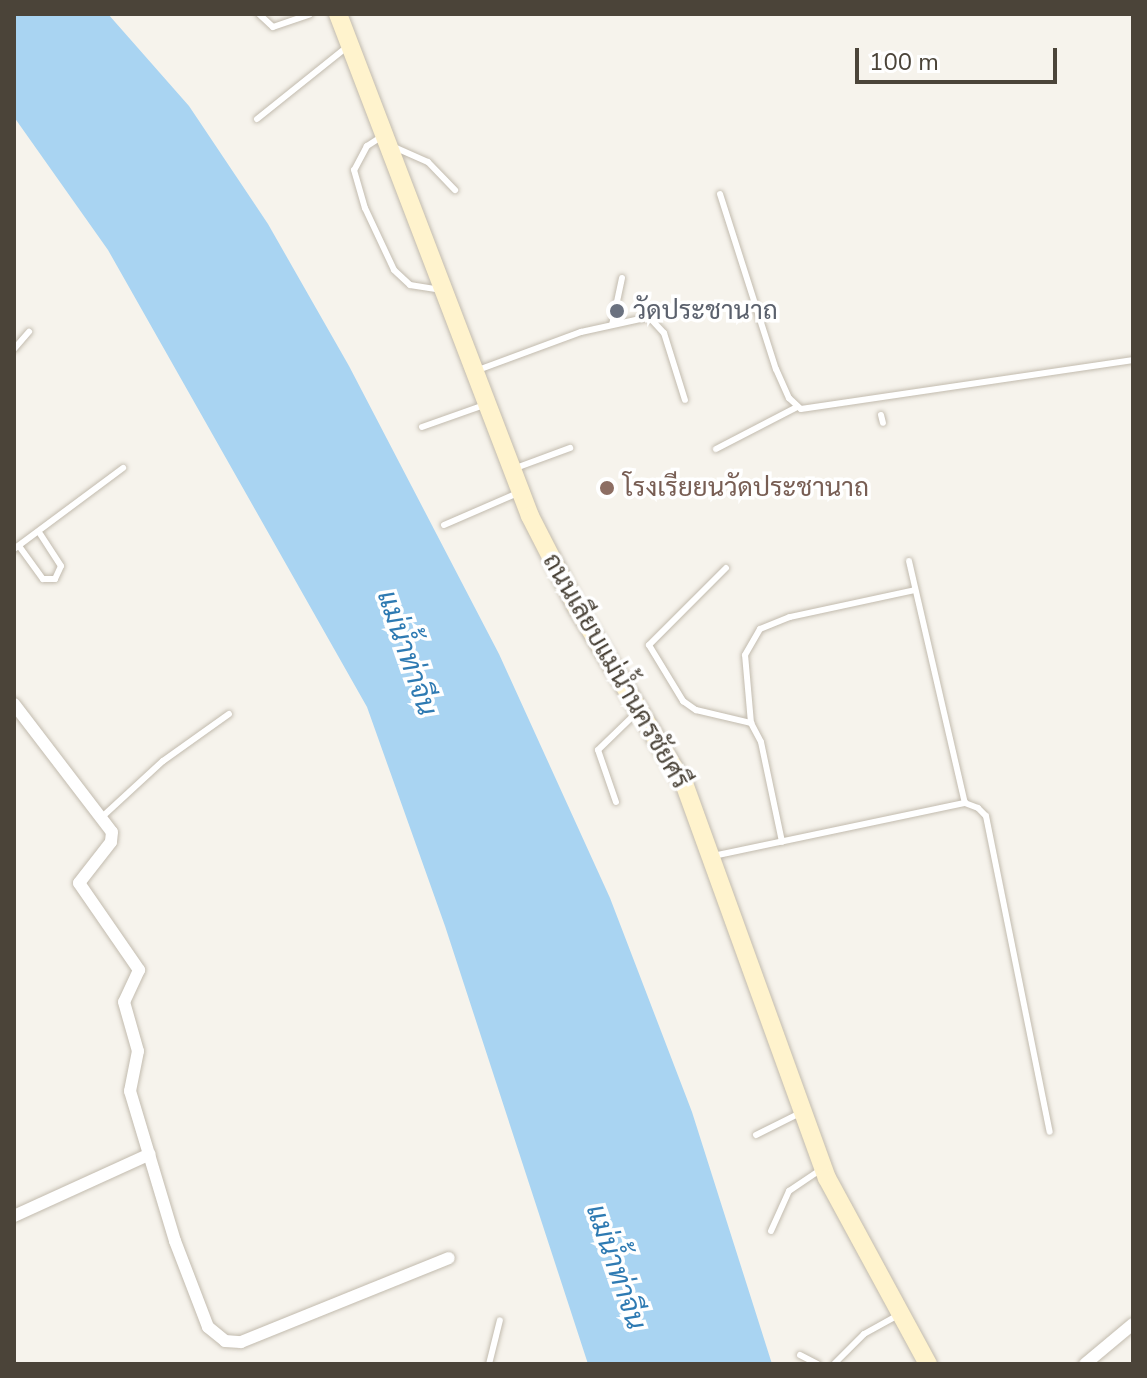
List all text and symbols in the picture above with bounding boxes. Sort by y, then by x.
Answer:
scale bar [859,32,1061,82]
text: 100 m [869,46,939,78]
place label: วัดประชานาถ [633,295,778,327]
marker: วัดประชานาถ [608,302,626,320]
place label: โรงเรียยนวัดประชานาถ [623,472,869,504]
marker: โรงเรียยนวัดประชานาถ [598,479,616,497]
street label: ถนนเลียบแม่น้ำนครชัยศรี [536,548,696,794]
water label: แม่น้ำท่าจีน [370,586,444,720]
water label: แม่น้ำท่าจีน [579,1200,653,1334]

